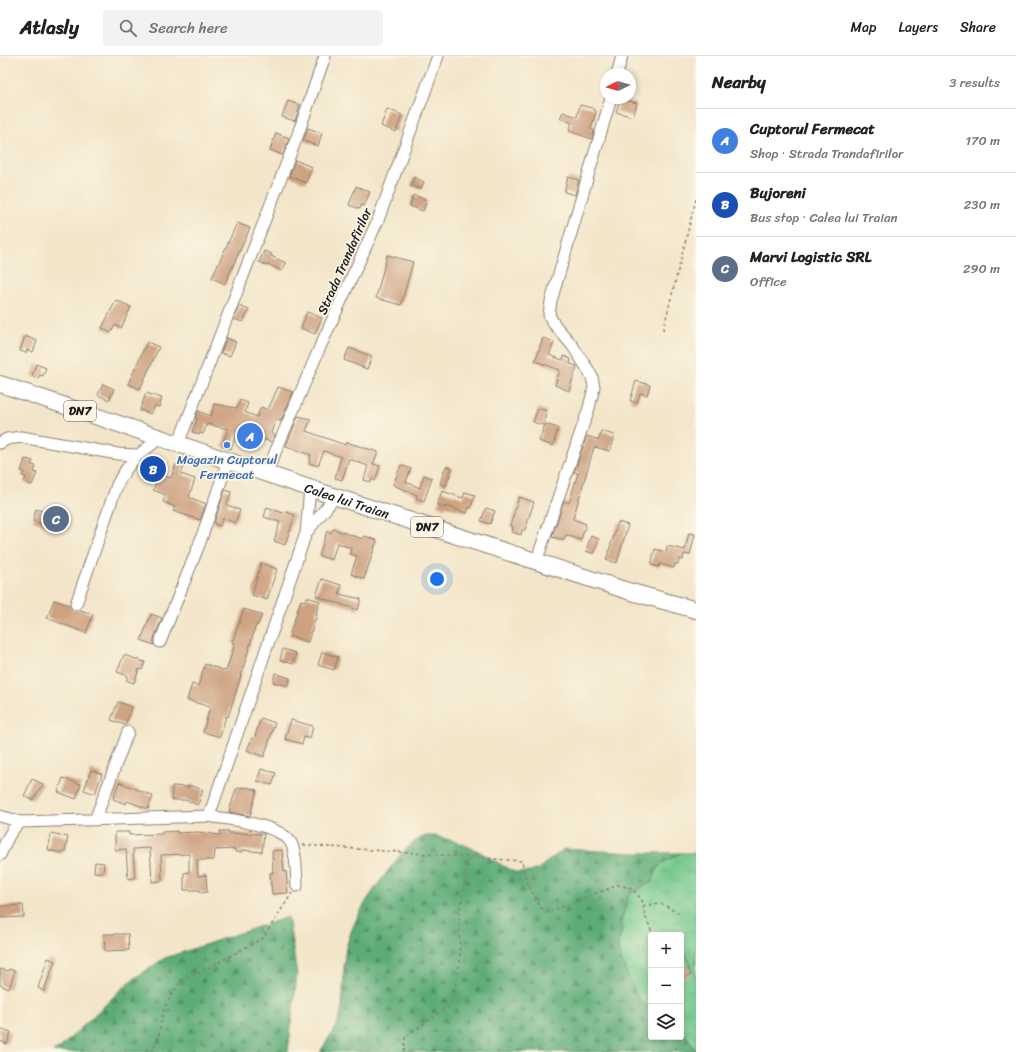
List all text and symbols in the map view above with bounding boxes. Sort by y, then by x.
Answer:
search box [103,10,383,46]
text: Atlasly [20,11,79,44]
text: Search here [149,15,228,41]
text: Map [851,15,876,40]
text: Layers [898,15,938,40]
text: Share [960,15,996,40]
icon: search [117,17,139,39]
text: Nearby [712,67,766,97]
north arrow [600,68,636,104]
text: 3 results [949,71,1000,94]
text: Cuptorul Fermecat [750,116,875,142]
text: A [721,129,729,152]
text: 170 m [965,129,1000,152]
text: Shop · Strada Trandafirilor [750,142,903,165]
text: Bujoreni [750,180,806,206]
text: B [721,193,729,216]
text: 230 m [964,193,1000,216]
street label: Strada Trandafirilor [311,203,379,318]
text: Bus stop · Calea lui Traian [750,206,897,229]
text: Marvi Logistic SRL [750,244,871,270]
text: C [721,257,729,280]
text: 290 m [963,257,1000,280]
text: Office [750,270,787,293]
road number: DN7 [64,401,96,421]
pin: A [237,421,263,451]
marker: Magazin Cuptorul Fermecat [222,440,232,450]
place label: Magazin Cuptorul Fermecat [177,448,278,486]
pin: B [140,454,166,484]
street label: Calea lui Traian [301,476,392,525]
pin: C [43,504,69,534]
road number: DN7 [411,517,443,537]
your location [427,569,447,589]
map controls [648,932,684,1040]
button: + [648,932,684,968]
button: − [648,968,684,1004]
button: layers [648,1004,684,1040]

